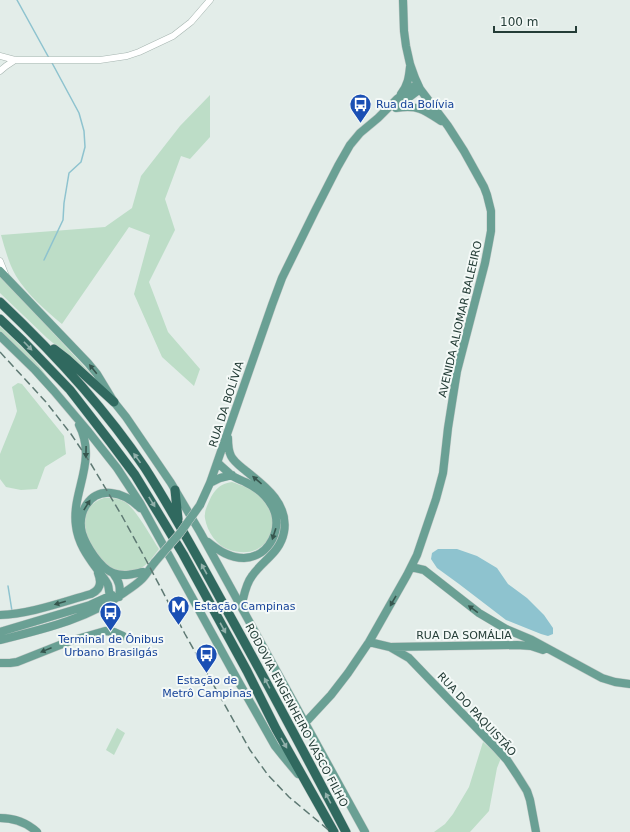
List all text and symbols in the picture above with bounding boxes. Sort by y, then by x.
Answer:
scale bar [494,8,576,34]
text: 100 m [500,15,538,29]
bus stop icon: Rua da Bolívia [348,91,374,124]
place label: Rua da Bolívia [376,98,454,111]
street label: AVENIDA ALIOMAR BALEEIRO [436,239,485,399]
one-way arrow [23,341,33,351]
street label: RUA DA BOLÍVIA [206,359,247,449]
one-way arrow [88,364,97,374]
one-way arrow [82,446,89,458]
one-way arrow [133,452,141,463]
one-way arrow [252,476,263,485]
one-way arrow [148,497,156,507]
one-way arrow [83,500,91,510]
one-way arrow [271,529,277,541]
one-way arrow [201,563,208,575]
metro station icon: Estação Campinas [165,593,191,626]
one-way arrow [389,595,396,607]
one-way arrow [54,600,66,606]
bus stop icon: Terminal de Ônibus Urbano Brasilgás [98,600,124,633]
place label: Estação Campinas [194,600,296,613]
one-way arrow [467,605,478,613]
street label: RODOVIA ENGENHEIRO VASCO FILHO [242,621,351,810]
one-way arrow [219,622,226,634]
street label: RUA DA SOMÁLIA [416,629,512,642]
place label: Terminal de Ônibus Urbano Brasilgás [57,633,164,659]
bus stop icon: Estação de Metrô Campinas [194,641,220,674]
one-way arrow [41,647,52,653]
street label: RUA DO PAQUISTÃO [435,670,519,759]
place label: Estação de Metrô Campinas [162,674,252,700]
one-way arrow [264,677,270,688]
one-way arrow [280,737,287,748]
one-way arrow [325,792,331,803]

